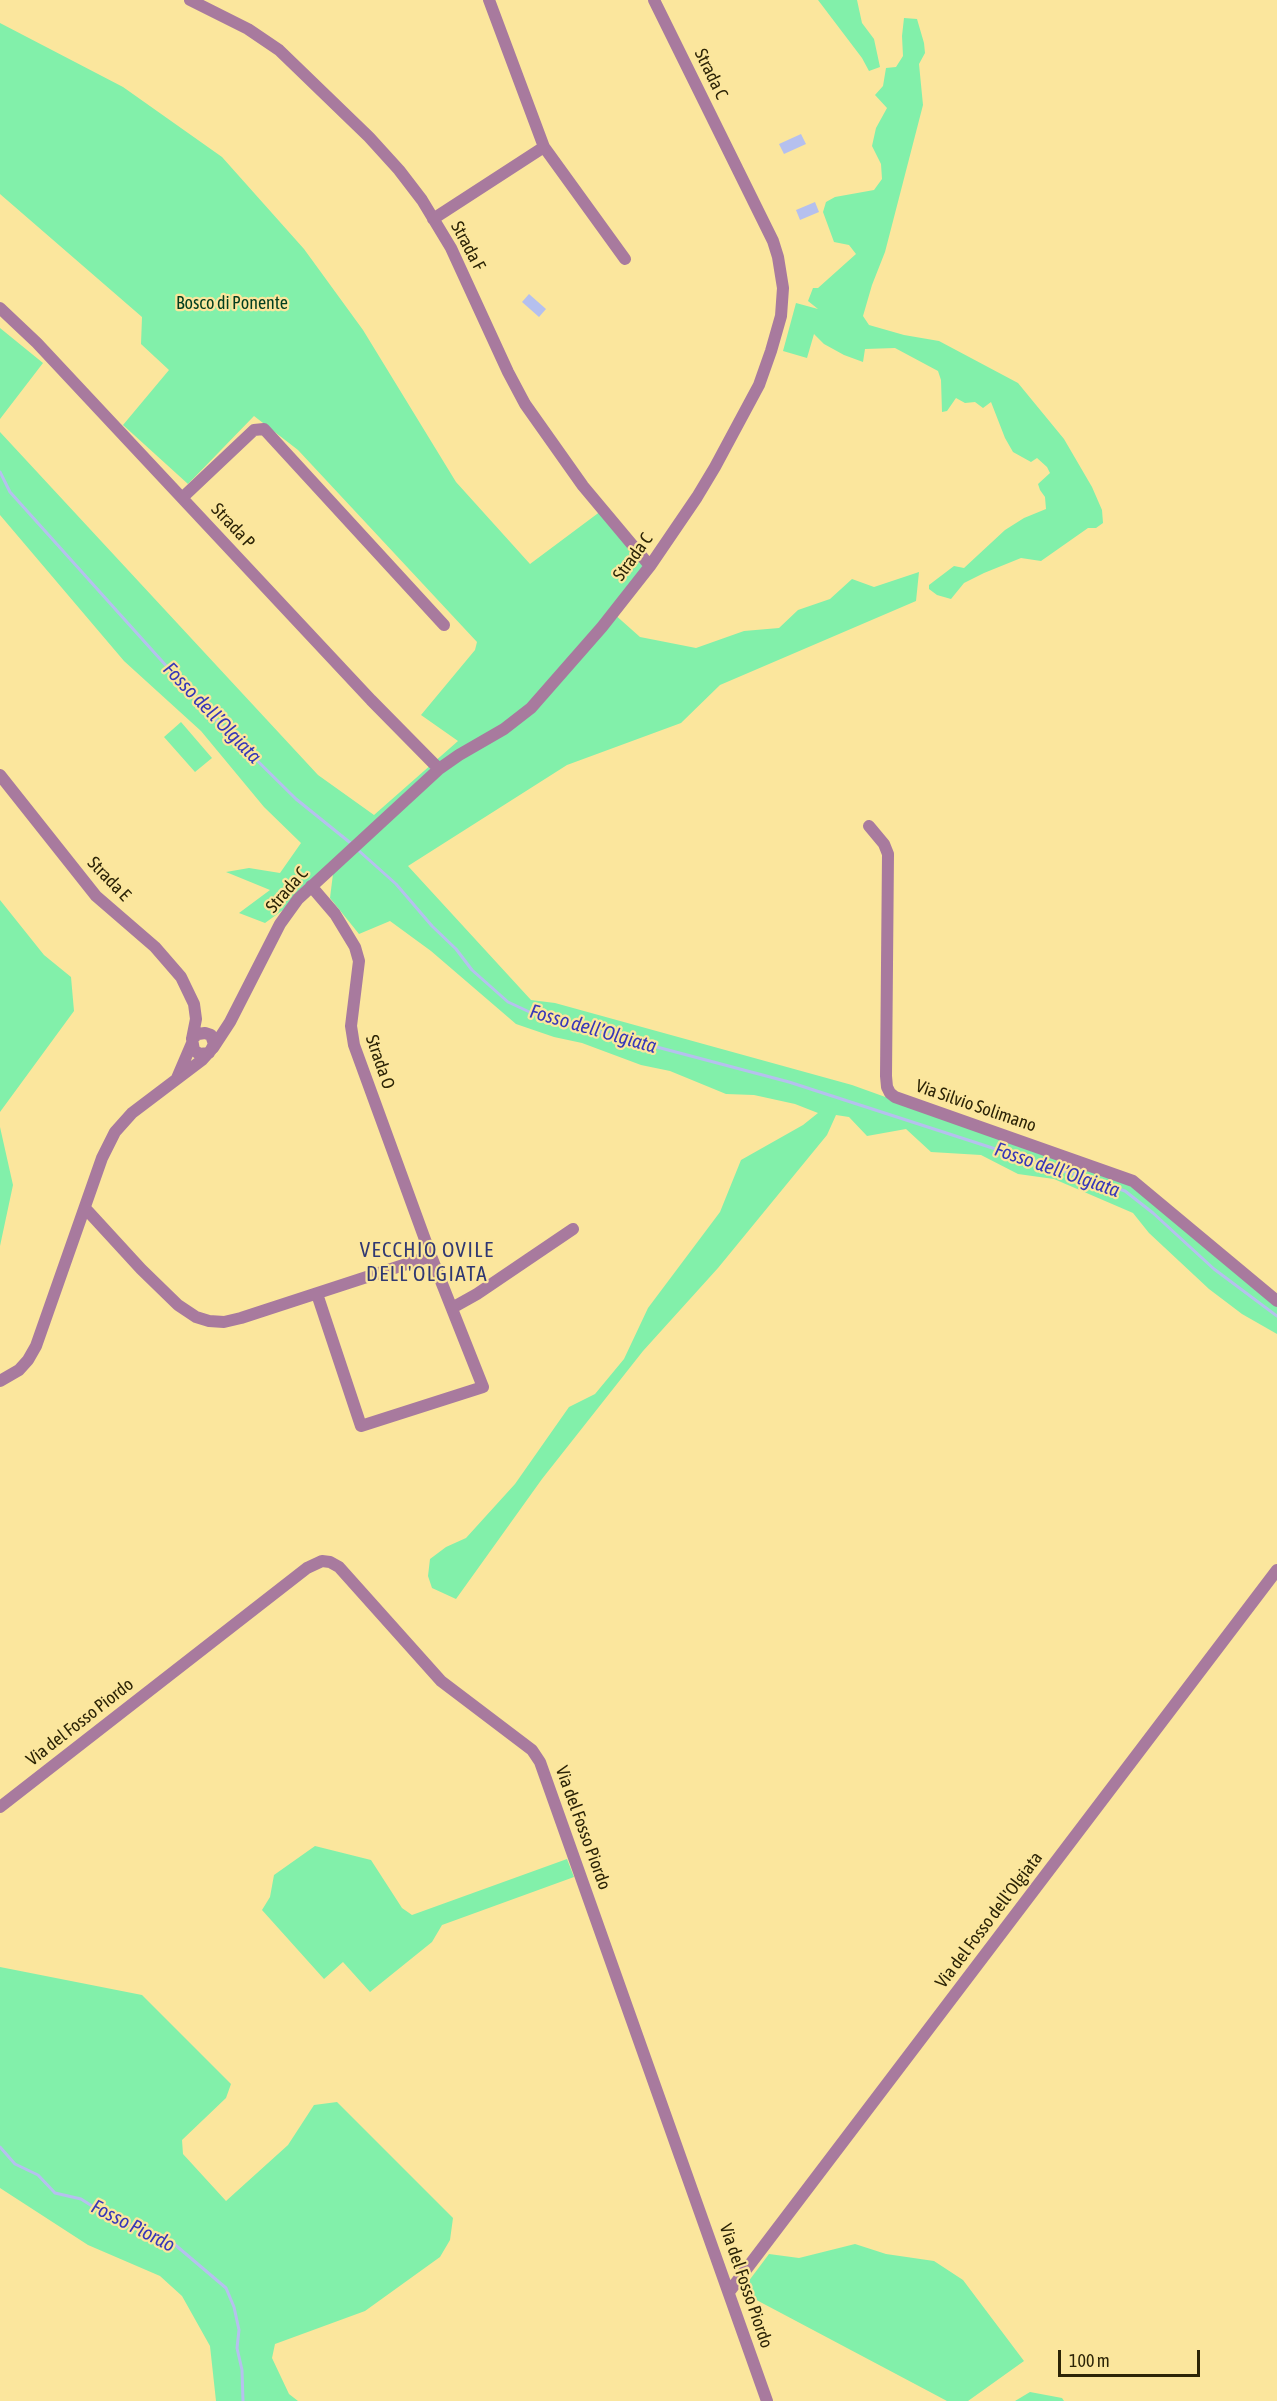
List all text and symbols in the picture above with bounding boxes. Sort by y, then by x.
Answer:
street label: Strada C [690,45,732,103]
street label: Strada F [446,218,490,274]
park label: Bosco di Ponente [176,292,288,314]
street label: Strada P [207,499,259,553]
street label: Strada C [609,529,657,585]
water label: Fosso dell’Olgiata [158,658,266,768]
street label: Strada E [83,852,135,906]
street label: Strada C [261,863,313,917]
water label: Fosso dell’Olgiata [527,999,659,1059]
street label: Strada O [361,1032,399,1092]
street label: Via Silvio Solimano [913,1075,1039,1137]
water label: Fosso dell’Olgiata [991,1137,1123,1203]
district label: VECCHIO OVILE DELL'OLGIATA [360,1237,494,1287]
street label: Via del Fosso Piordo [22,1673,138,1771]
street label: Via del Fosso Piordo [551,1763,615,1893]
street label: Via del Fosso dell'Olgiata [931,1848,1047,1992]
water label: Fosso Piordo [87,2195,179,2257]
street label: Via del Fosso Piordo [715,2221,777,2351]
scale bar [1061,2338,1204,2376]
text: 100 m [1069,2350,1110,2371]

